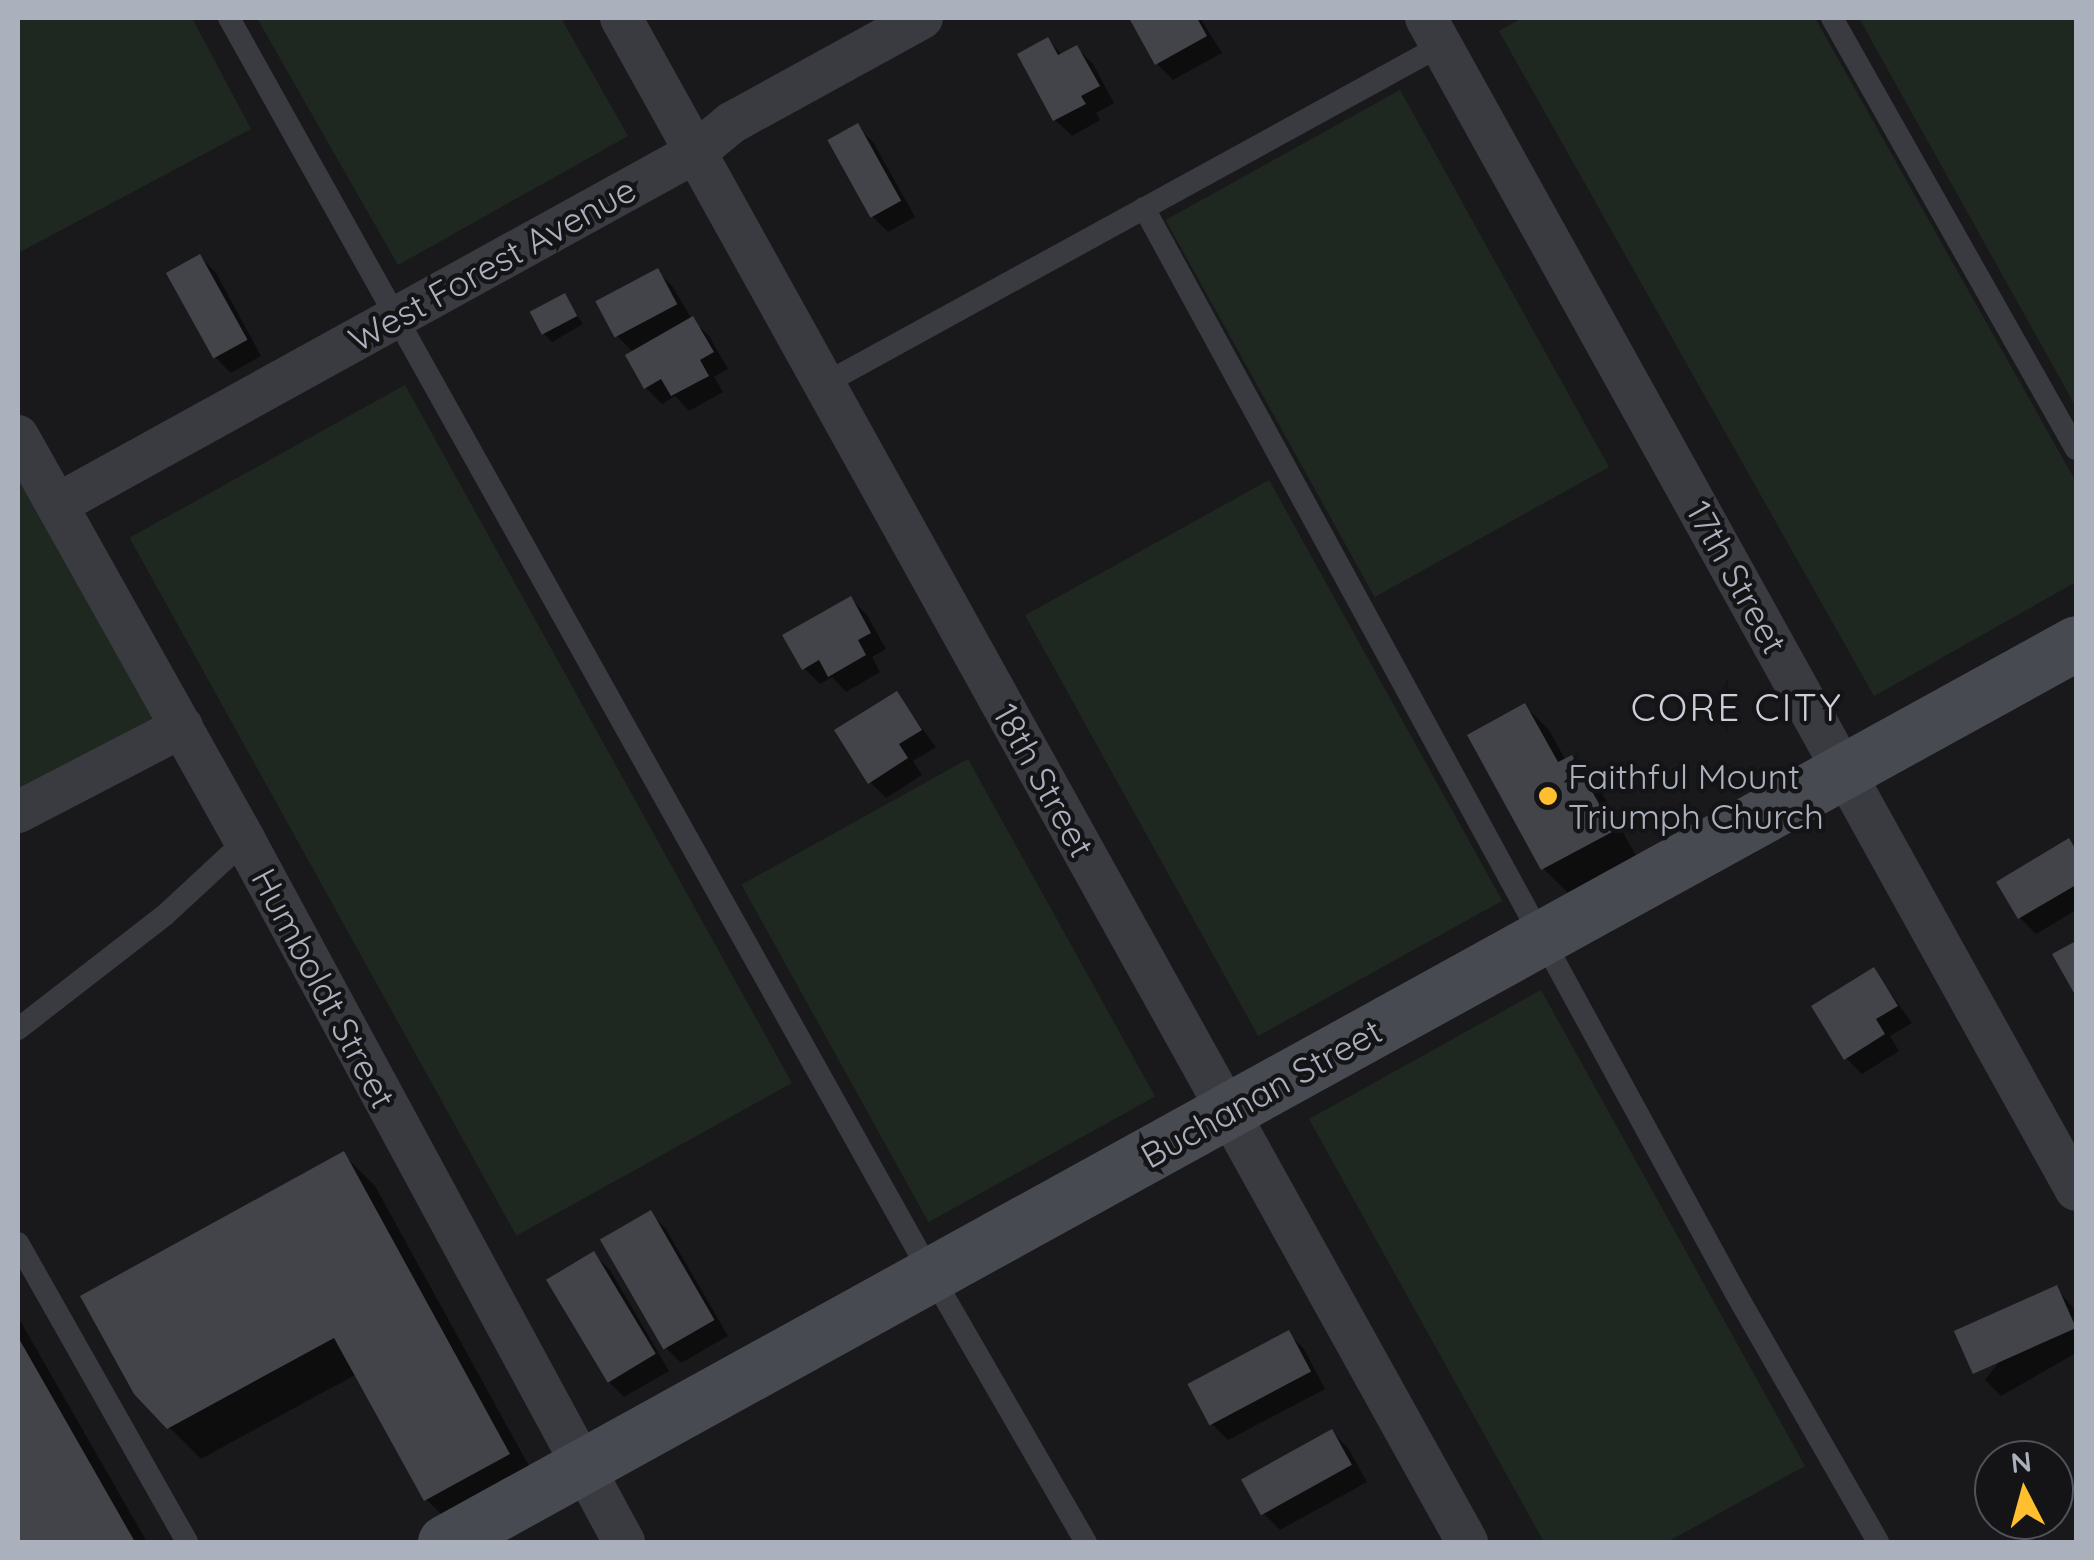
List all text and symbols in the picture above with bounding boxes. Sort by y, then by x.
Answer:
street label: West Forest Avenue [341,168,643,360]
street label: 17th Street [1678,493,1796,661]
district label: CORE CITY [1631,685,1843,731]
street label: 18th Street [985,696,1103,864]
place label: Faithful Mount Triumph Church [1568,755,1824,837]
marker: Faithful Mount Triumph Church [1537,785,1559,807]
street label: Humboldt Street [243,861,405,1115]
street label: Buchanan Street [1133,1009,1389,1177]
north arrow [1974,1440,2074,1540]
text: N [2009,1443,2033,1480]

